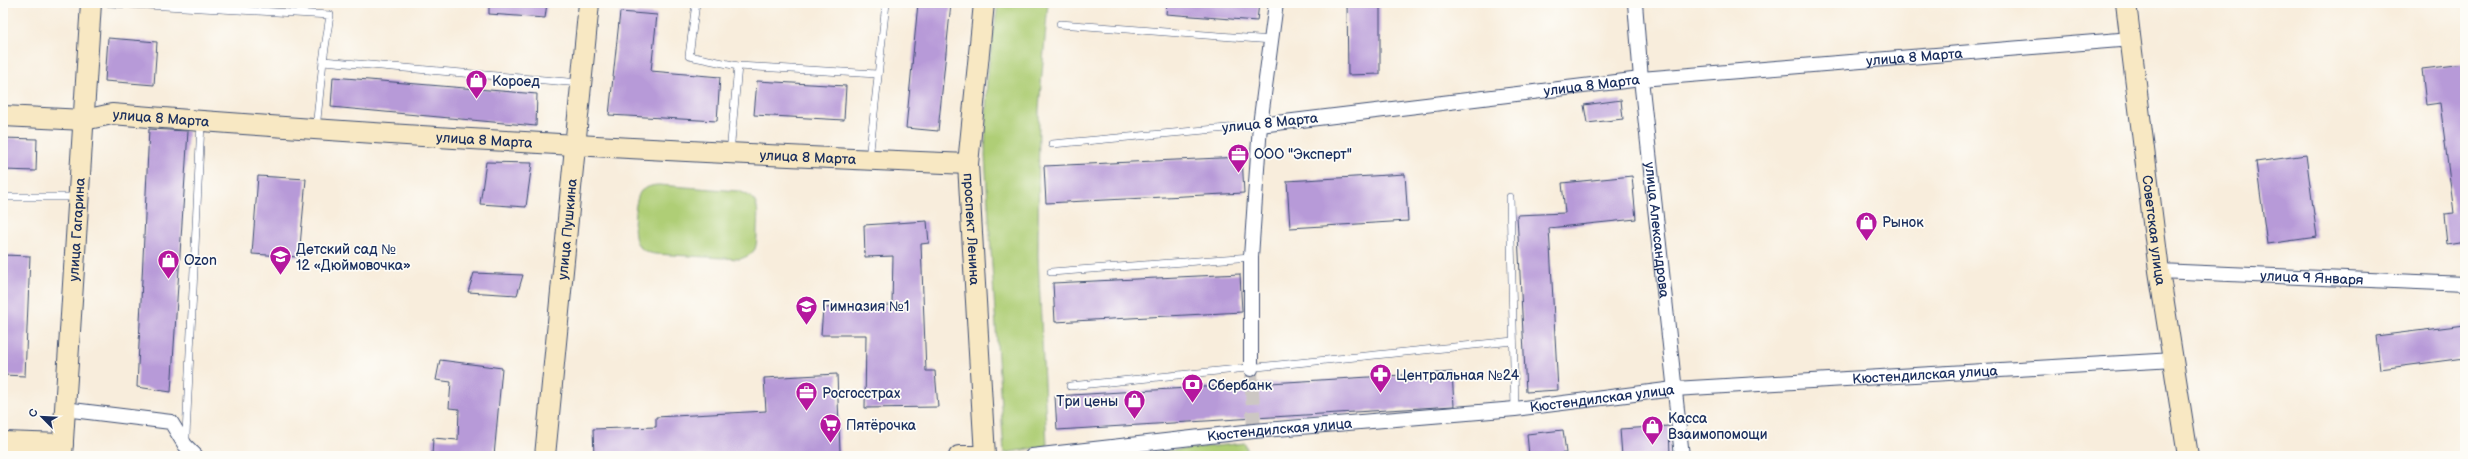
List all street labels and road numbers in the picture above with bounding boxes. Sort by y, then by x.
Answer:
street label: улица 8 Марта [1865,44,1964,69]
street label: улица 8 Марта [1543,71,1641,99]
street label: улица 8 Марта [112,106,211,130]
street label: улица 8 Марта [1221,109,1320,137]
street label: улица 8 Марта [436,128,534,151]
street label: улица 8 Марта [759,146,857,168]
street label: улица Александрова [1642,161,1673,299]
street label: проспект Ленина [960,172,984,286]
street label: Советская улица [2139,174,2170,287]
street label: улица Гагарина [65,176,88,282]
street label: улица Пушкина [554,177,580,281]
street label: улица 9 Января [2260,267,2364,288]
street label: Кюстендилская улица [1852,362,1999,387]
street label: Кюстендилская улица [1529,380,1676,416]
street label: Кюстендилская улица [1206,414,1353,445]

